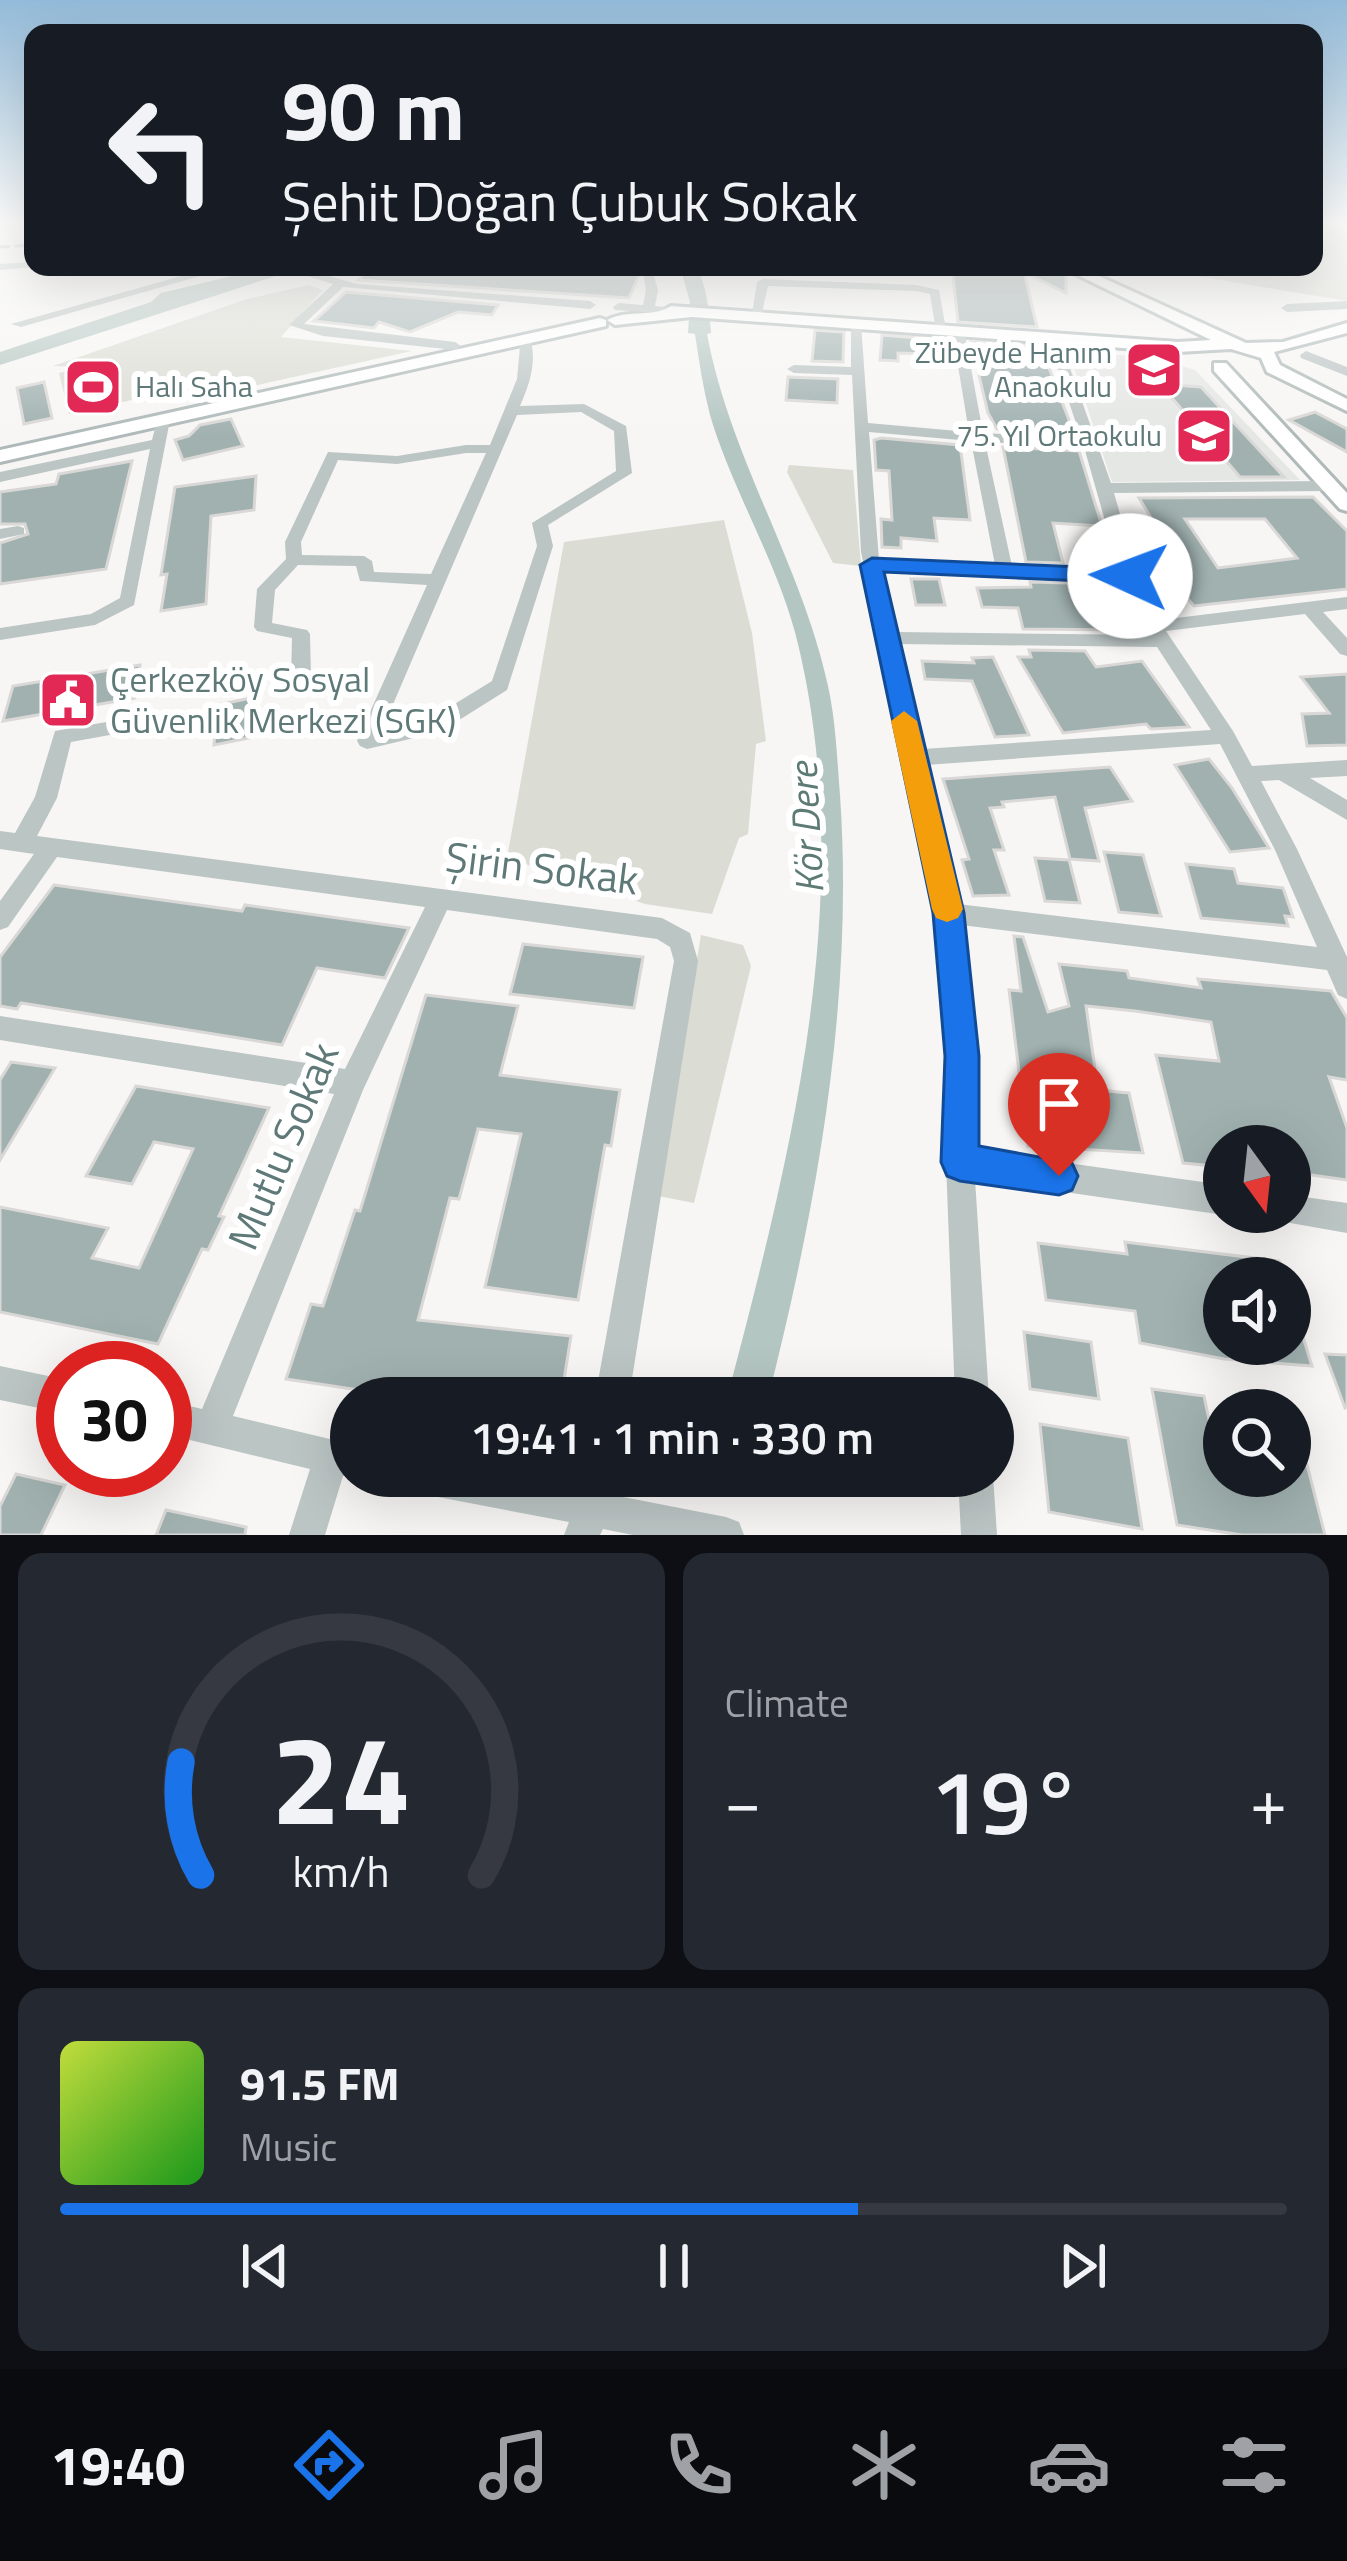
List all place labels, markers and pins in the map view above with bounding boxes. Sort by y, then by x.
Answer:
place label: Zübeyde Hanım Anaokulu [915,329,1112,409]
school or university icon: Zübeyde Hanım Anaokulu [1123,339,1185,401]
sports icon: Halı Saha [62,356,124,418]
place label: Halı Saha [135,363,253,409]
school or university icon: 75. Yıl Ortaokulu [1173,405,1235,467]
place label: 75. Yıl Ortaokulu [956,412,1162,458]
place label: Çerkezköy Sosyal Güvenlik Merkezi (SGK) [110,651,456,747]
public building icon: Çerkezköy Sosyal Güvenlik Merkezi (SGK) [37,669,99,731]
pin [1008,1053,1110,1176]

